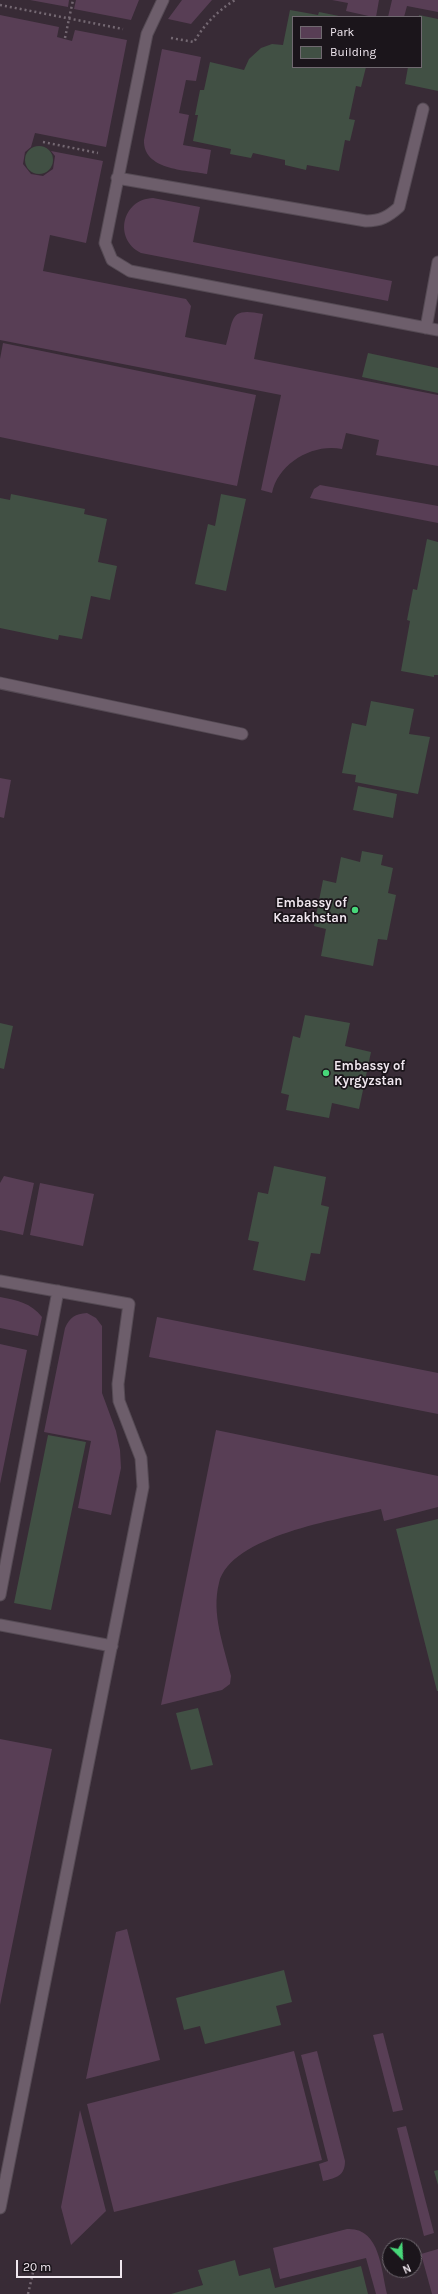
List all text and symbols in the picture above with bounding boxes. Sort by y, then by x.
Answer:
legend [292,16,422,68]
text: Park [330,25,354,39]
text: Building [330,45,376,59]
place label: Embassy of Kazakhstan [273,895,347,926]
marker: Embassy of Kazakhstan [350,905,360,915]
place label: Embassy of Kyrgyzstan [334,1058,405,1089]
marker: Embassy of Kyrgyzstan [321,1068,331,1078]
north arrow [382,2238,422,2278]
scale bar [18,2252,124,2278]
text: 20 m [23,2260,51,2274]
text: N [400,2261,413,2276]

